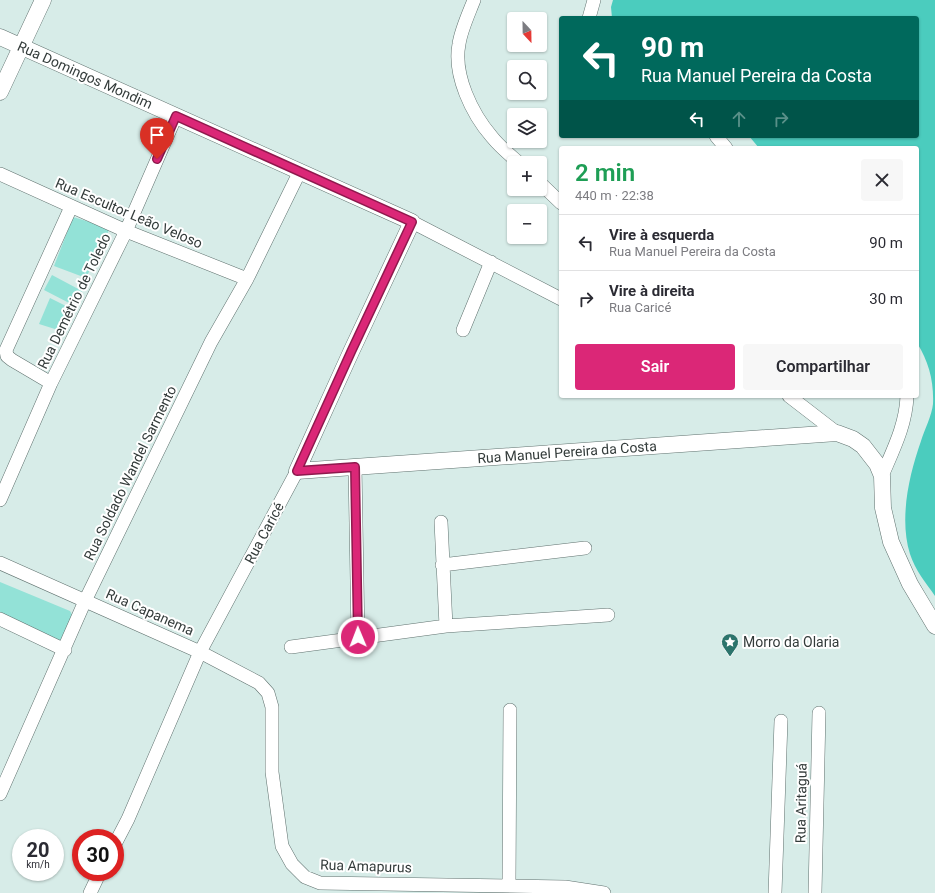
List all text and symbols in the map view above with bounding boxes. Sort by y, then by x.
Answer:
north arrow [507,12,547,52]
map controls [507,12,547,244]
text: 90 m [641,31,704,64]
icon: left [575,32,627,84]
street label: Rua Domingos Mondim [15,38,155,112]
button: search [507,60,547,100]
text: Rua Manuel Pereira da Costa [641,65,872,86]
button: layers [507,108,547,148]
icon: left [686,108,708,130]
icon: ahead [728,108,750,130]
icon: right [770,108,792,130]
pin [140,118,174,159]
icon: arrive [146,124,168,146]
button: + [507,156,547,196]
text: 2 min [575,159,635,187]
button: close [861,159,903,201]
street label: Rua Escultor Leão Veloso [53,175,205,251]
text: 440 m · 22:38 [575,188,654,203]
button: − [507,204,547,244]
text: Vire à esquerda [609,226,714,244]
street label: Rua Demétrio de Toledo [34,231,114,371]
icon: left [575,232,597,254]
text: 90 m [869,234,903,252]
text: Rua Manuel Pereira da Costa [609,244,776,259]
text: Vire à direita [609,282,695,300]
icon: right [575,288,597,310]
text: 30 m [869,290,903,308]
text: Rua Caricé [609,300,671,315]
button: Sair [575,344,735,390]
button: Compartilhar [743,344,903,390]
street label: Rua Soldado Wandel Sarmento [81,383,179,563]
street label: Rua Manuel Pereira da Costa [477,438,657,466]
street label: Rua Caricé [241,500,287,566]
street label: Rua Capanema [103,585,197,639]
position arrow [337,616,379,658]
place icon: Morro da Olaria [720,632,740,657]
place label: Morro da Olaria [743,634,839,650]
street label: Rua Aritaguá [792,763,810,843]
speed limit sign: 30 [72,829,124,881]
text: 20 [27,838,49,862]
street label: Rua Amapurus [320,856,412,876]
text: km/h [26,859,50,870]

